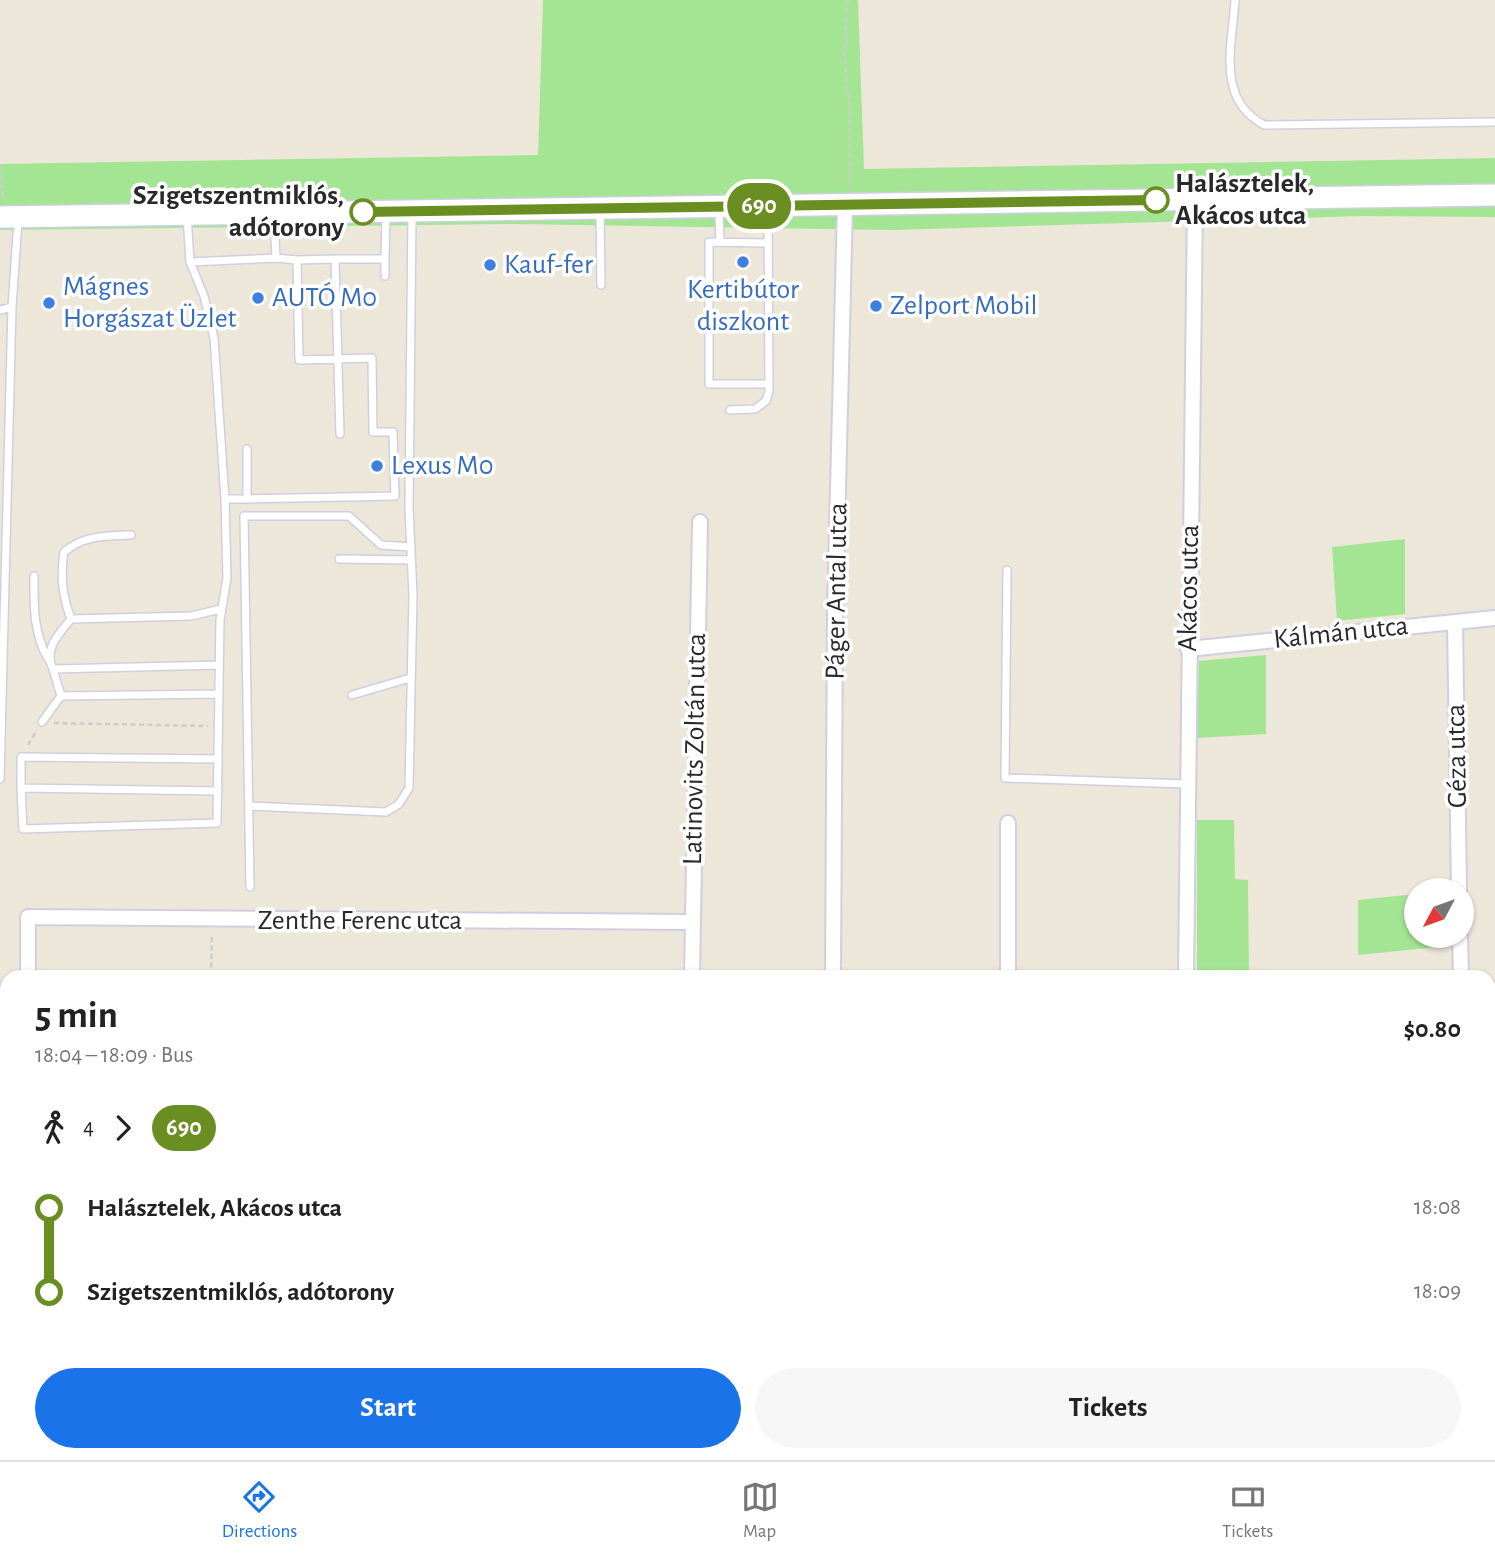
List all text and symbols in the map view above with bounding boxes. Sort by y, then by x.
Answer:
place label: Halásztelek, Akácos utca [1175,170,1314,230]
place label: Szigetszentmiklós, adótorony [133,182,344,242]
line badge: 690 [719,183,799,229]
marker: Halásztelek, Akácos utca [1143,187,1169,213]
text: 690 [741,194,777,218]
marker: Szigetszentmiklós, adótorony [350,199,376,225]
place label: Kauf-fer [504,251,593,279]
marker: Kertibútor diszkont [735,254,751,270]
marker: Kauf-fer [482,257,498,273]
place label: Mágnes Horgászat Üzlet [63,273,237,333]
place label: Kertibútor diszkont [687,276,799,336]
place label: AUTÓ M0 [272,281,377,312]
marker: AUTÓ M0 [250,290,266,306]
place label: Zelport Mobil [890,292,1038,320]
marker: Mágnes Horgászat Üzlet [41,295,57,311]
marker: Zelport Mobil [868,298,884,314]
place label: Lexus M0 [391,452,493,480]
marker: Lexus M0 [369,458,385,474]
street label: Páger Antal utca [821,502,853,680]
street label: Akácos utca [1174,524,1204,652]
street label: Kálmán utca [1272,612,1410,654]
street label: Latinovits Zoltán utca [679,633,711,865]
street label: Géza utca [1442,703,1472,808]
north arrow [1404,878,1474,948]
map controls [1404,878,1474,948]
street label: Zenthe Ferenc utca [258,907,462,935]
text: 5 min [35,997,118,1035]
text: $0.80 [1403,1016,1461,1042]
text: 18:04 – 18:09 · Bus [35,1044,193,1067]
icon: walk [35,1109,73,1147]
icon: forward [104,1109,142,1147]
text: 4 [83,1116,94,1139]
text: 690 [166,1116,202,1140]
text: Halásztelek, Akácos utca [87,1195,342,1221]
text: 18:08 [1414,1196,1461,1219]
text: Szigetszentmiklós, adótorony [87,1279,394,1305]
text: 18:09 [1414,1280,1461,1303]
button: Start [35,1368,741,1448]
button: Tickets [755,1368,1461,1448]
tab: Directions [222,1478,297,1543]
tab: Map [741,1478,779,1543]
tab: Tickets [1222,1478,1273,1543]

